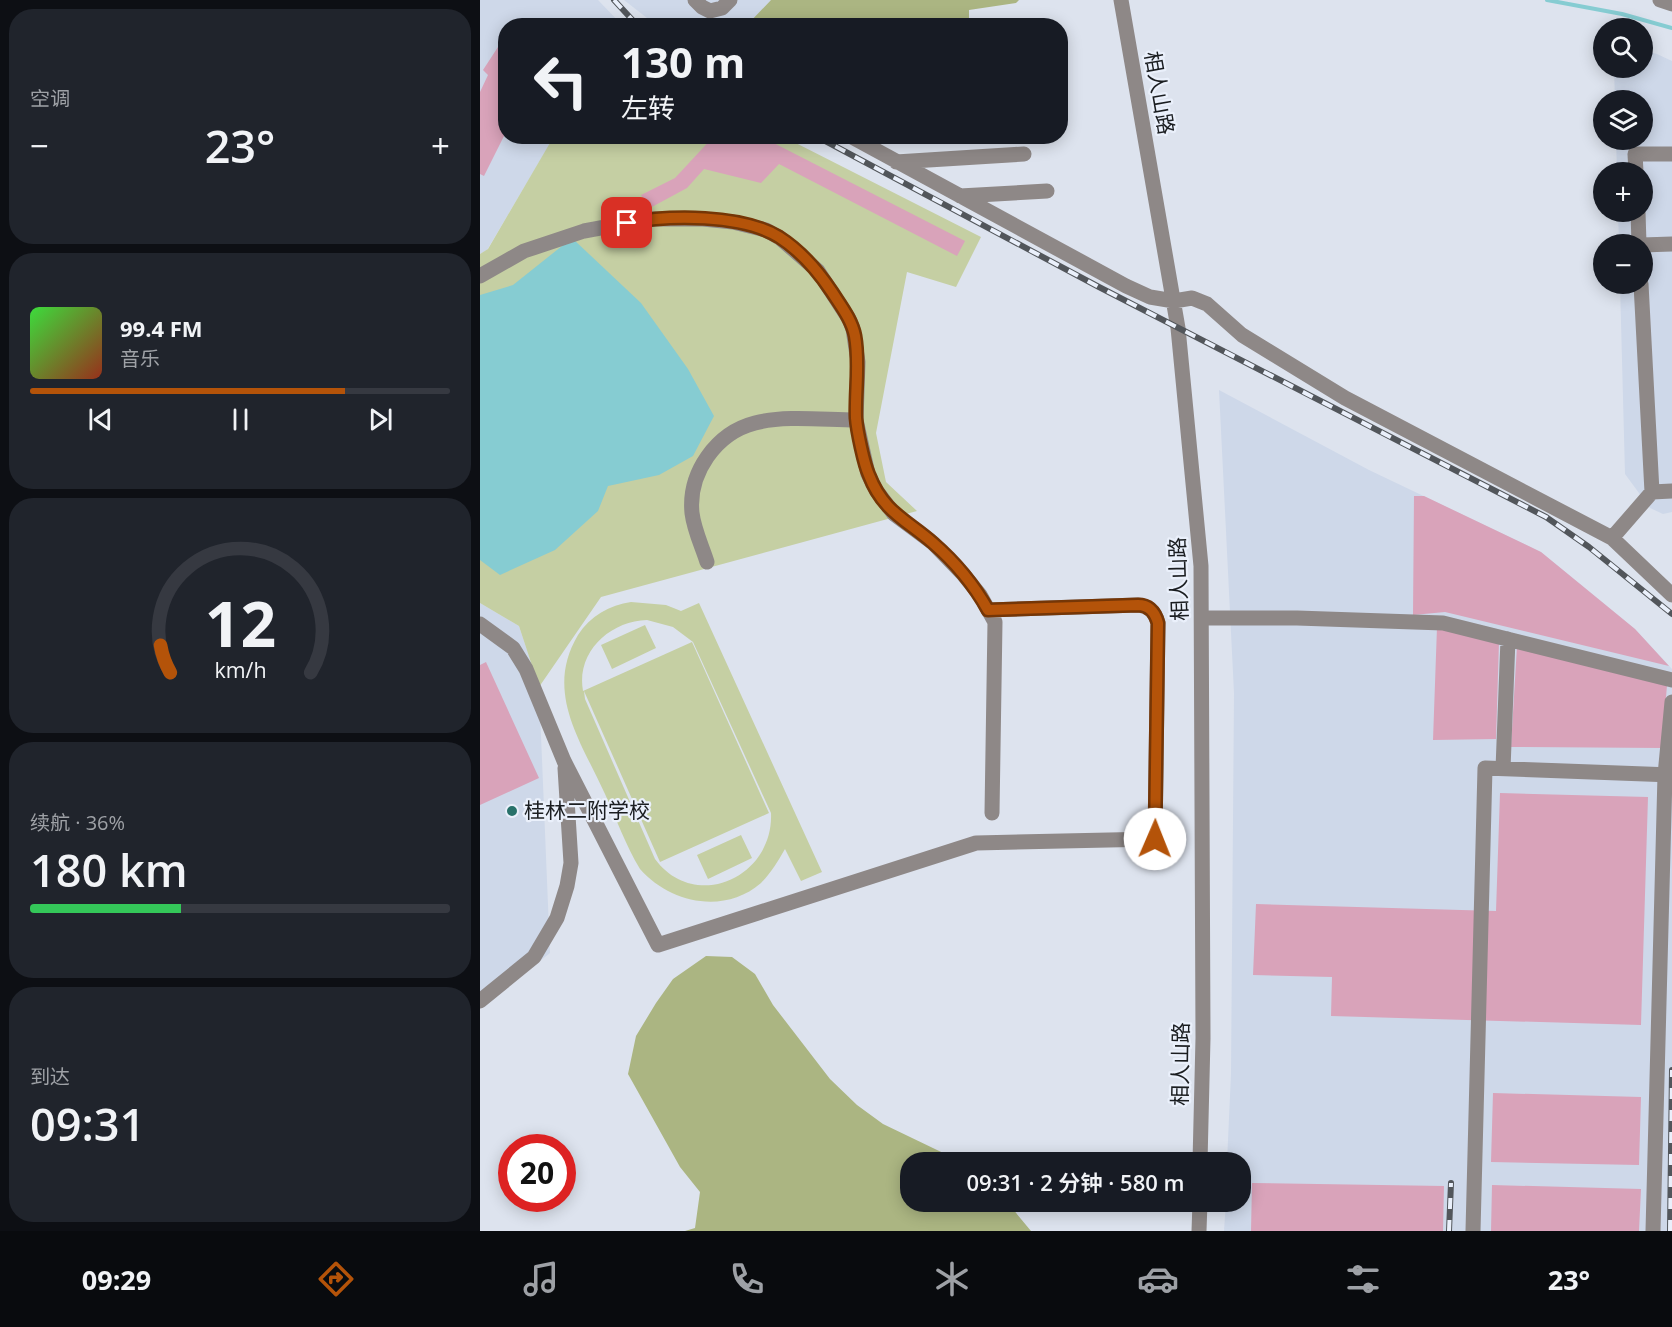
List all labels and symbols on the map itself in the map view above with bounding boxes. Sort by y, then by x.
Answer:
street label: 相人山路 [1139,49,1181,137]
pin [601,197,652,248]
street label: 相人山路 [1163,537,1193,621]
place label: 桂林二附学校 [524,796,650,824]
marker: 桂林二附学校 [505,804,519,818]
position arrow [1123,807,1187,871]
street label: 相人山路 [1165,1022,1195,1106]
speed limit sign: 20 [498,1134,576,1212]

